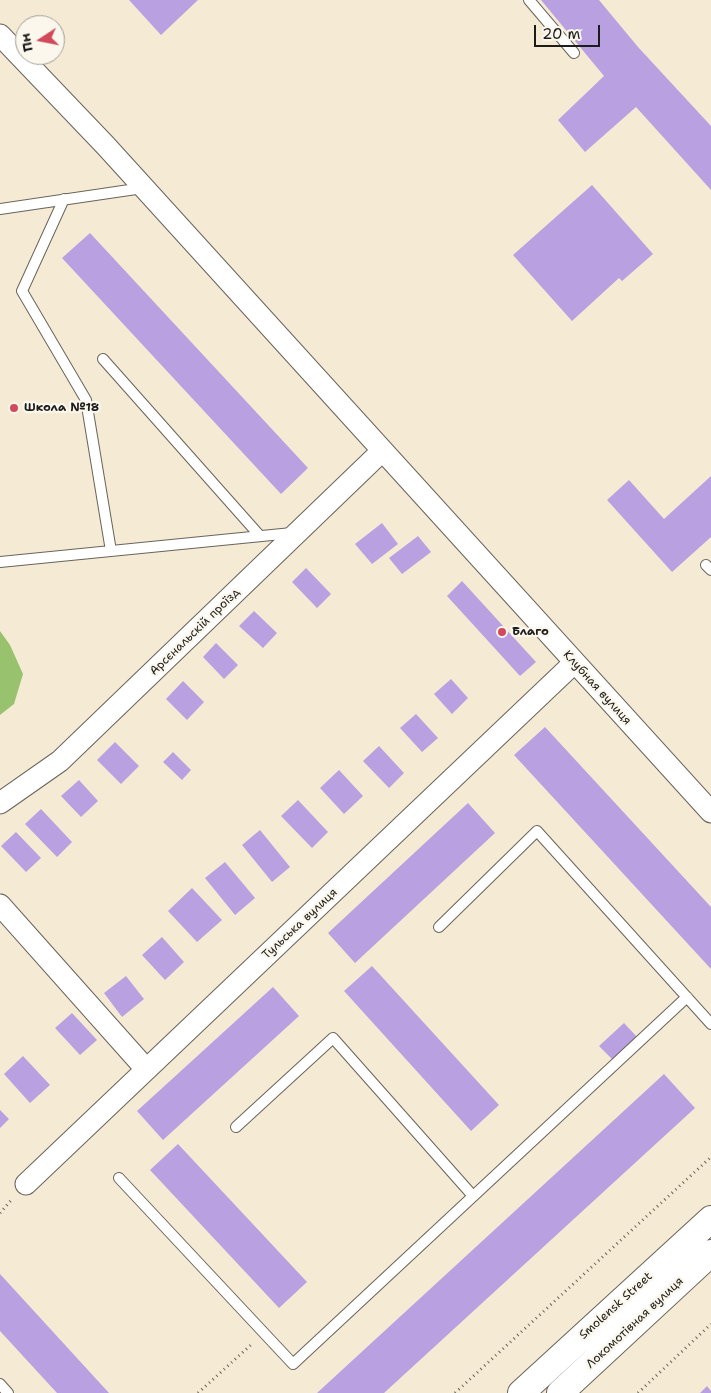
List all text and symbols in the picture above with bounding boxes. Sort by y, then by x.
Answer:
north arrow [15,15,65,65]
scale bar [536,15,602,47]
text: 20 m [542,24,581,44]
text: Пн [16,32,37,53]
place label: Школа №18 [24,401,99,415]
marker: Школа №18 [8,402,20,414]
street label: Арсєнальскій проїзд [147,585,243,679]
place label: Благо [512,625,549,639]
marker: Благо [496,626,508,638]
street label: Клубная вулиця [560,648,634,728]
street label: Тульська вулиця [260,886,340,962]
street label: Smolensk Street [576,1269,656,1343]
street label: Локомотівная вулиця [584,1274,686,1372]

